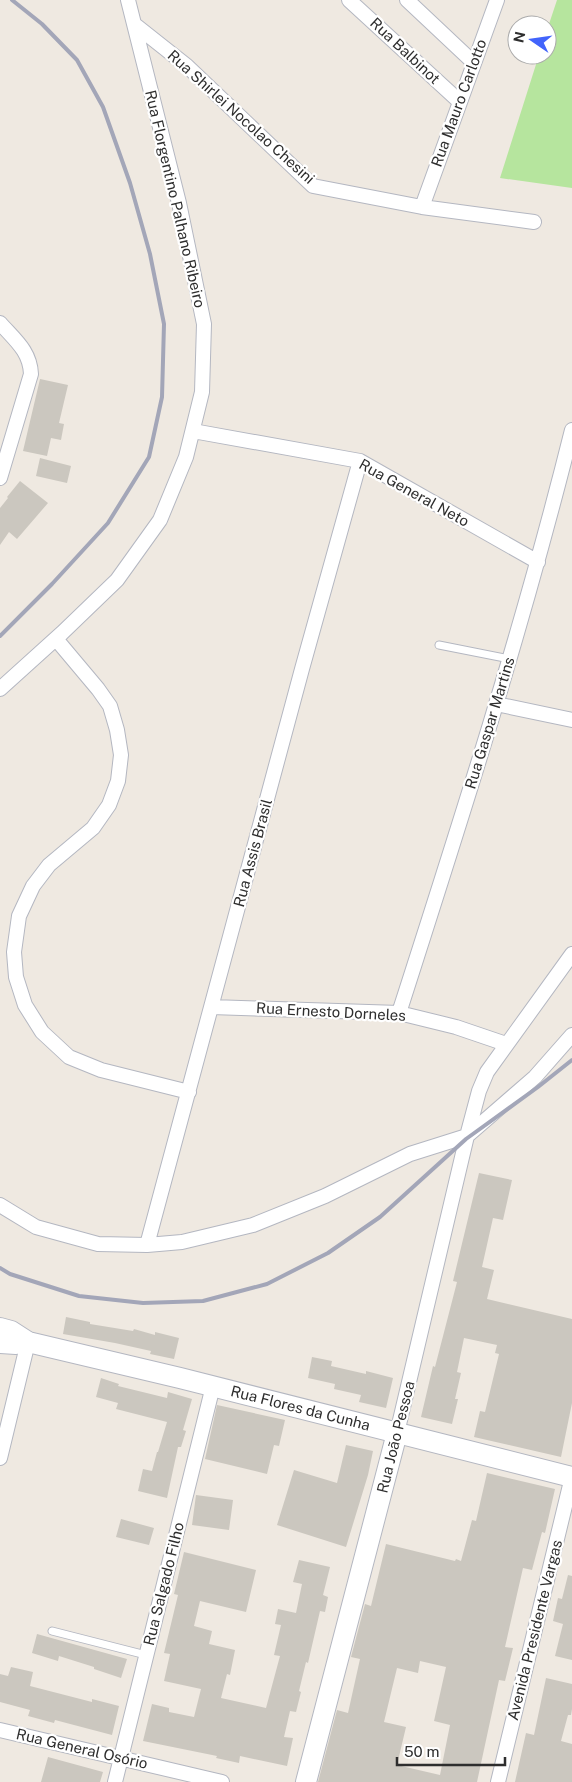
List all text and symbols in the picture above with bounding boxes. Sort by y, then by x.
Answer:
street label: Rua Balbinot [367,14,444,87]
north arrow [507,15,557,65]
text: N [510,30,528,44]
street label: Rua Mauro Carlotto [428,37,490,169]
street label: Rua Shirlei Nocolao Chesini [165,46,318,187]
street label: Rua Florgentino Palhano Ribeiro [142,88,209,310]
street label: Rua General Neto [356,455,472,530]
street label: Rua Gaspar Martins [461,655,518,791]
street label: Rua Assis Brasil [230,797,275,909]
street label: Rua Ernesto Dorneles [256,999,406,1024]
street label: Rua João Pessoa [373,1379,418,1495]
street label: Rua Flores da Cunha [229,1382,372,1434]
street label: Rua Salgado Filho [140,1521,187,1647]
street label: Avenida Presidente Vargas [504,1538,565,1722]
street label: Rua General Osório [15,1725,150,1772]
scale bar [397,1734,504,1766]
text: 50 m [404,1743,439,1760]

